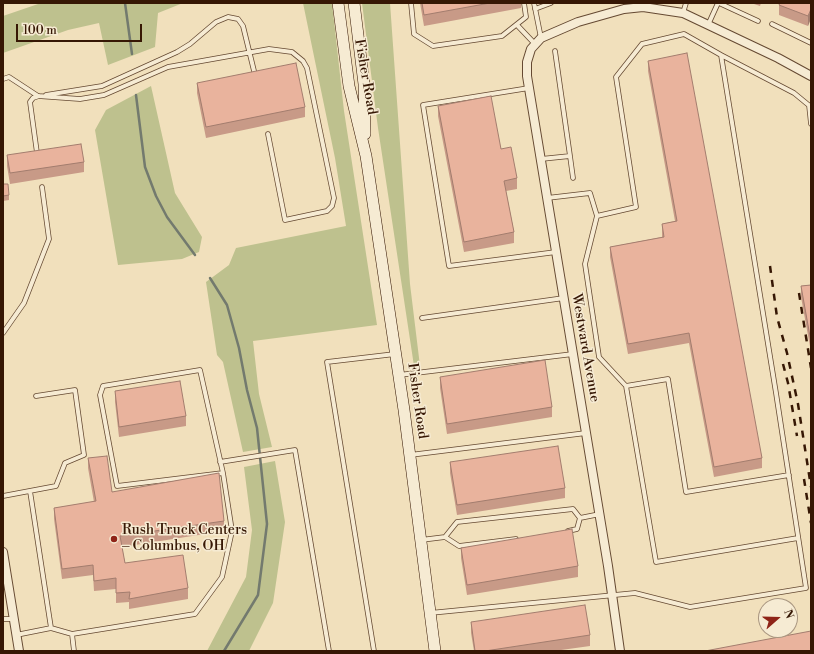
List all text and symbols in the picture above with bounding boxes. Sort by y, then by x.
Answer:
scale bar [18,16,144,42]
text: 100 m [23,23,57,38]
street label: Fisher Road [350,38,380,116]
street label: Westward Avenue [567,292,603,404]
street label: Fisher Road [403,362,431,440]
place label: Rush Truck Centers – Columbus, OH [122,523,247,556]
marker: Rush Truck Centers – Columbus, OH [109,534,119,544]
north arrow [758,598,798,638]
text: N [780,608,796,621]

